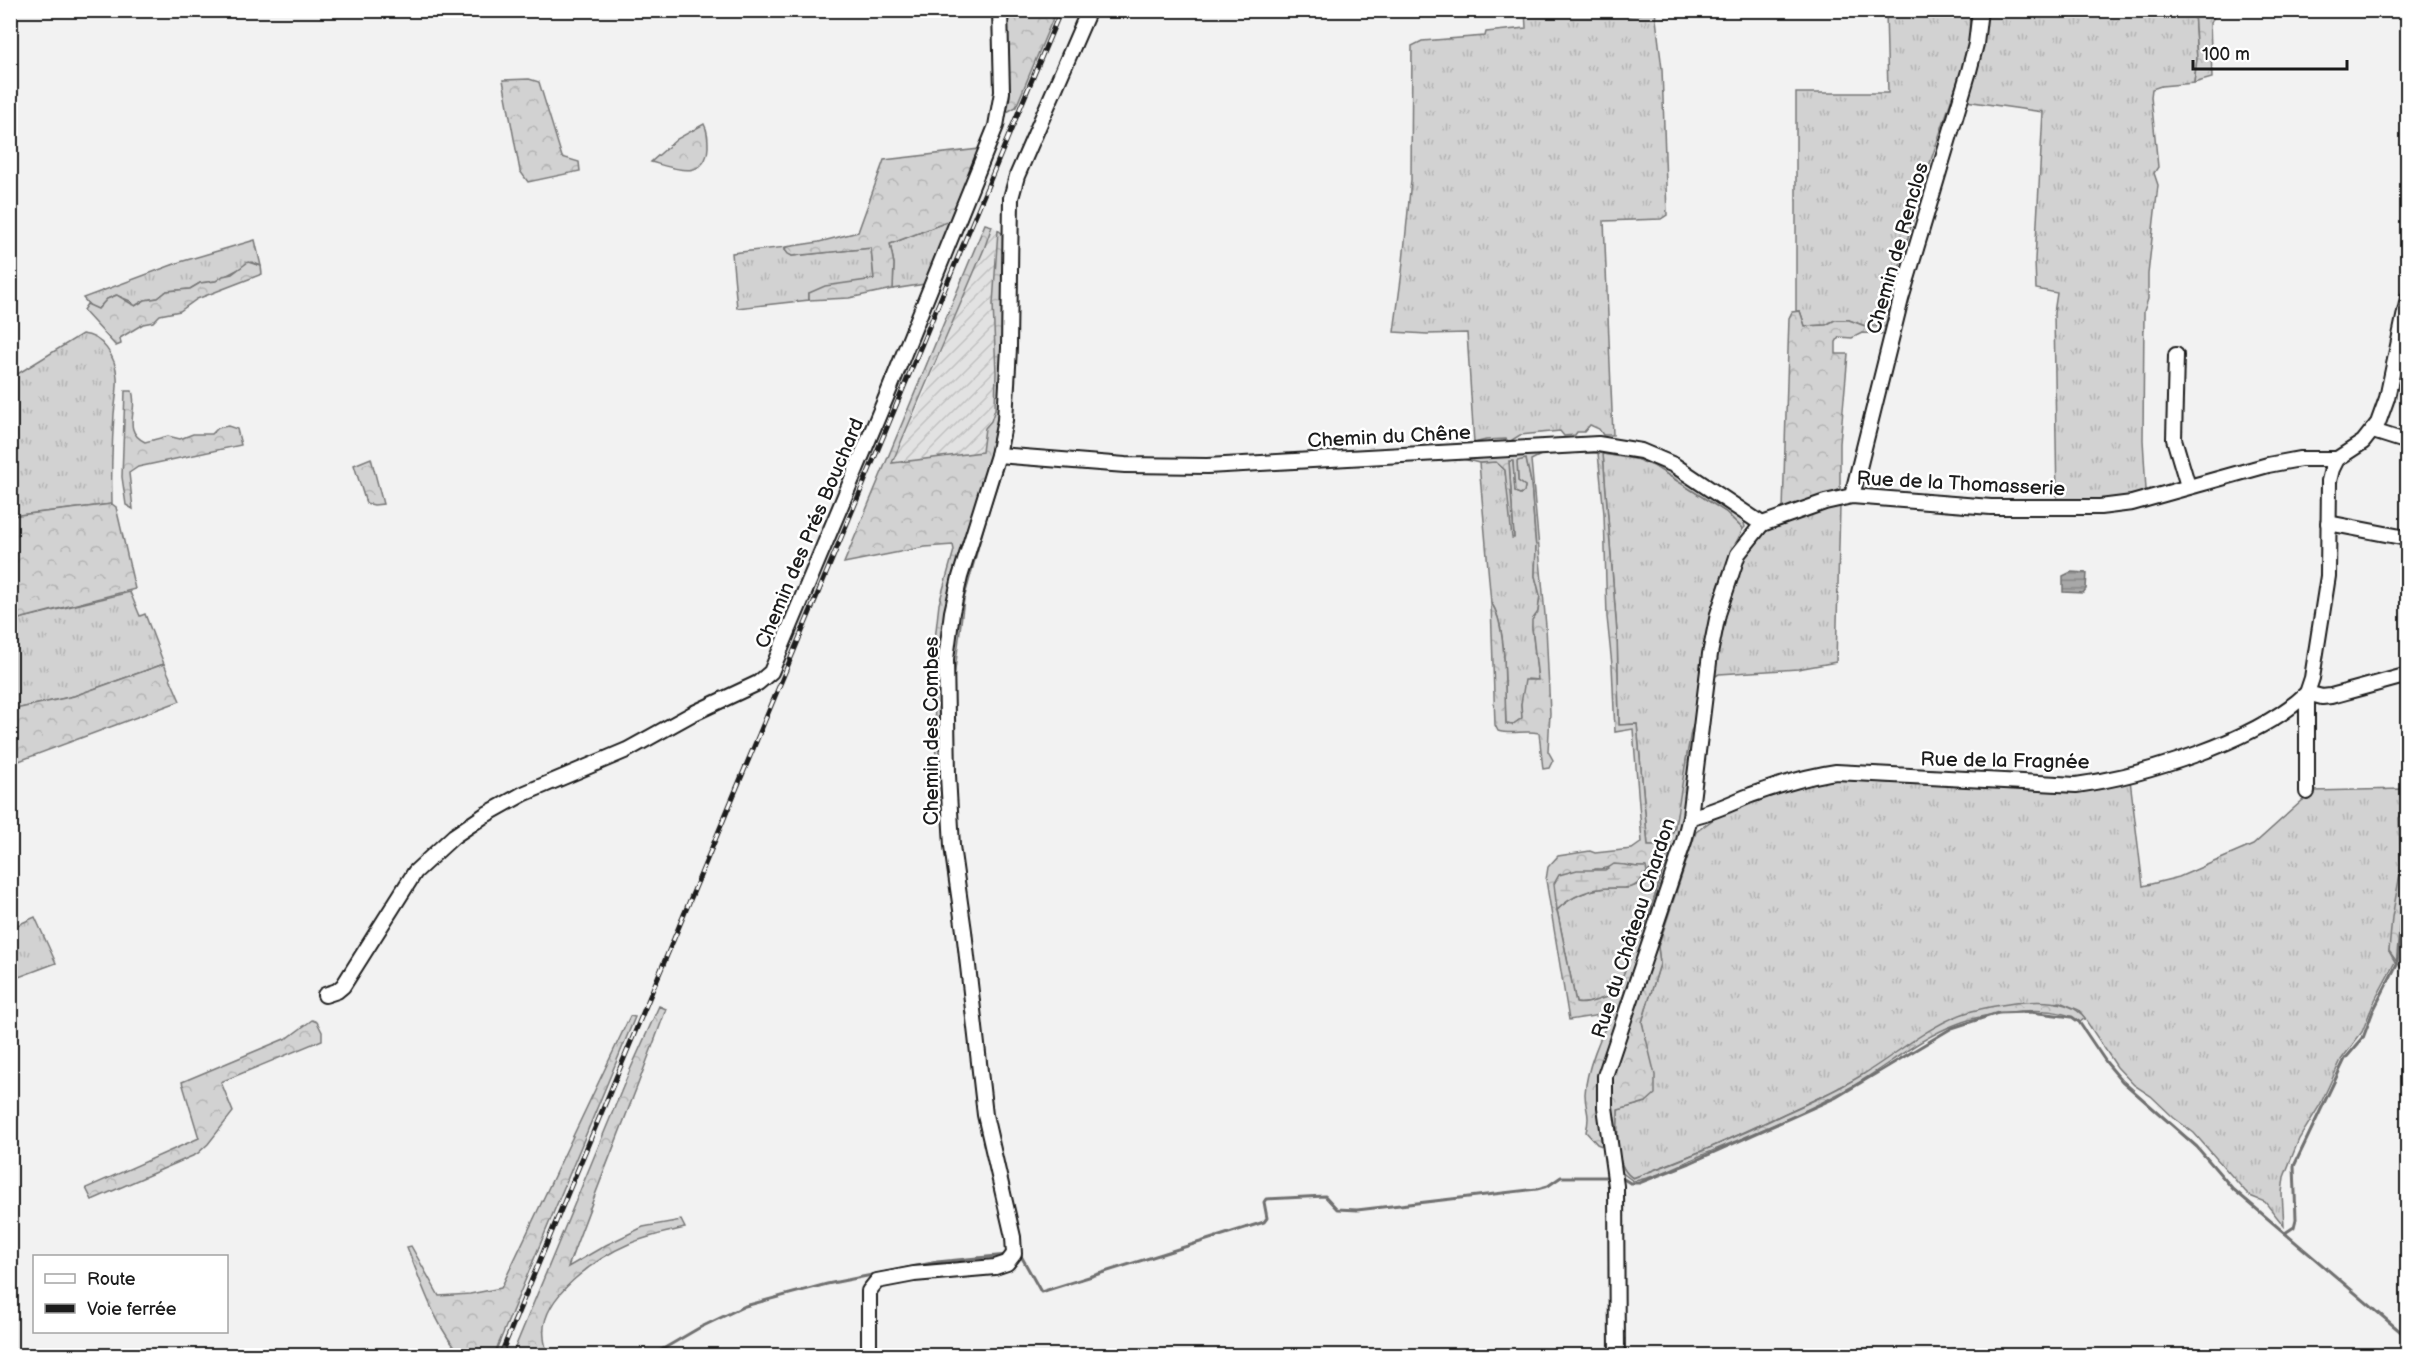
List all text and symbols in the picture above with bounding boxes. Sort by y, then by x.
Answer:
scale bar [2193,33,2348,71]
text: 100 m [2202,44,2250,65]
street label: Chemin de Renclos [1862,160,1934,337]
street label: Chemin des Prés Bouchard [750,415,869,652]
street label: Chemin du Chêne [1307,421,1471,453]
street label: Rue de la Thomasserie [1856,467,2066,501]
street label: Chemin des Combes [920,636,944,825]
street label: Rue de la Fragnée [1920,748,2090,774]
street label: Rue du Château Chardon [1587,815,1681,1041]
legend [33,1255,228,1333]
text: Route [87,1269,136,1290]
text: Voie ferrée [87,1299,177,1320]

